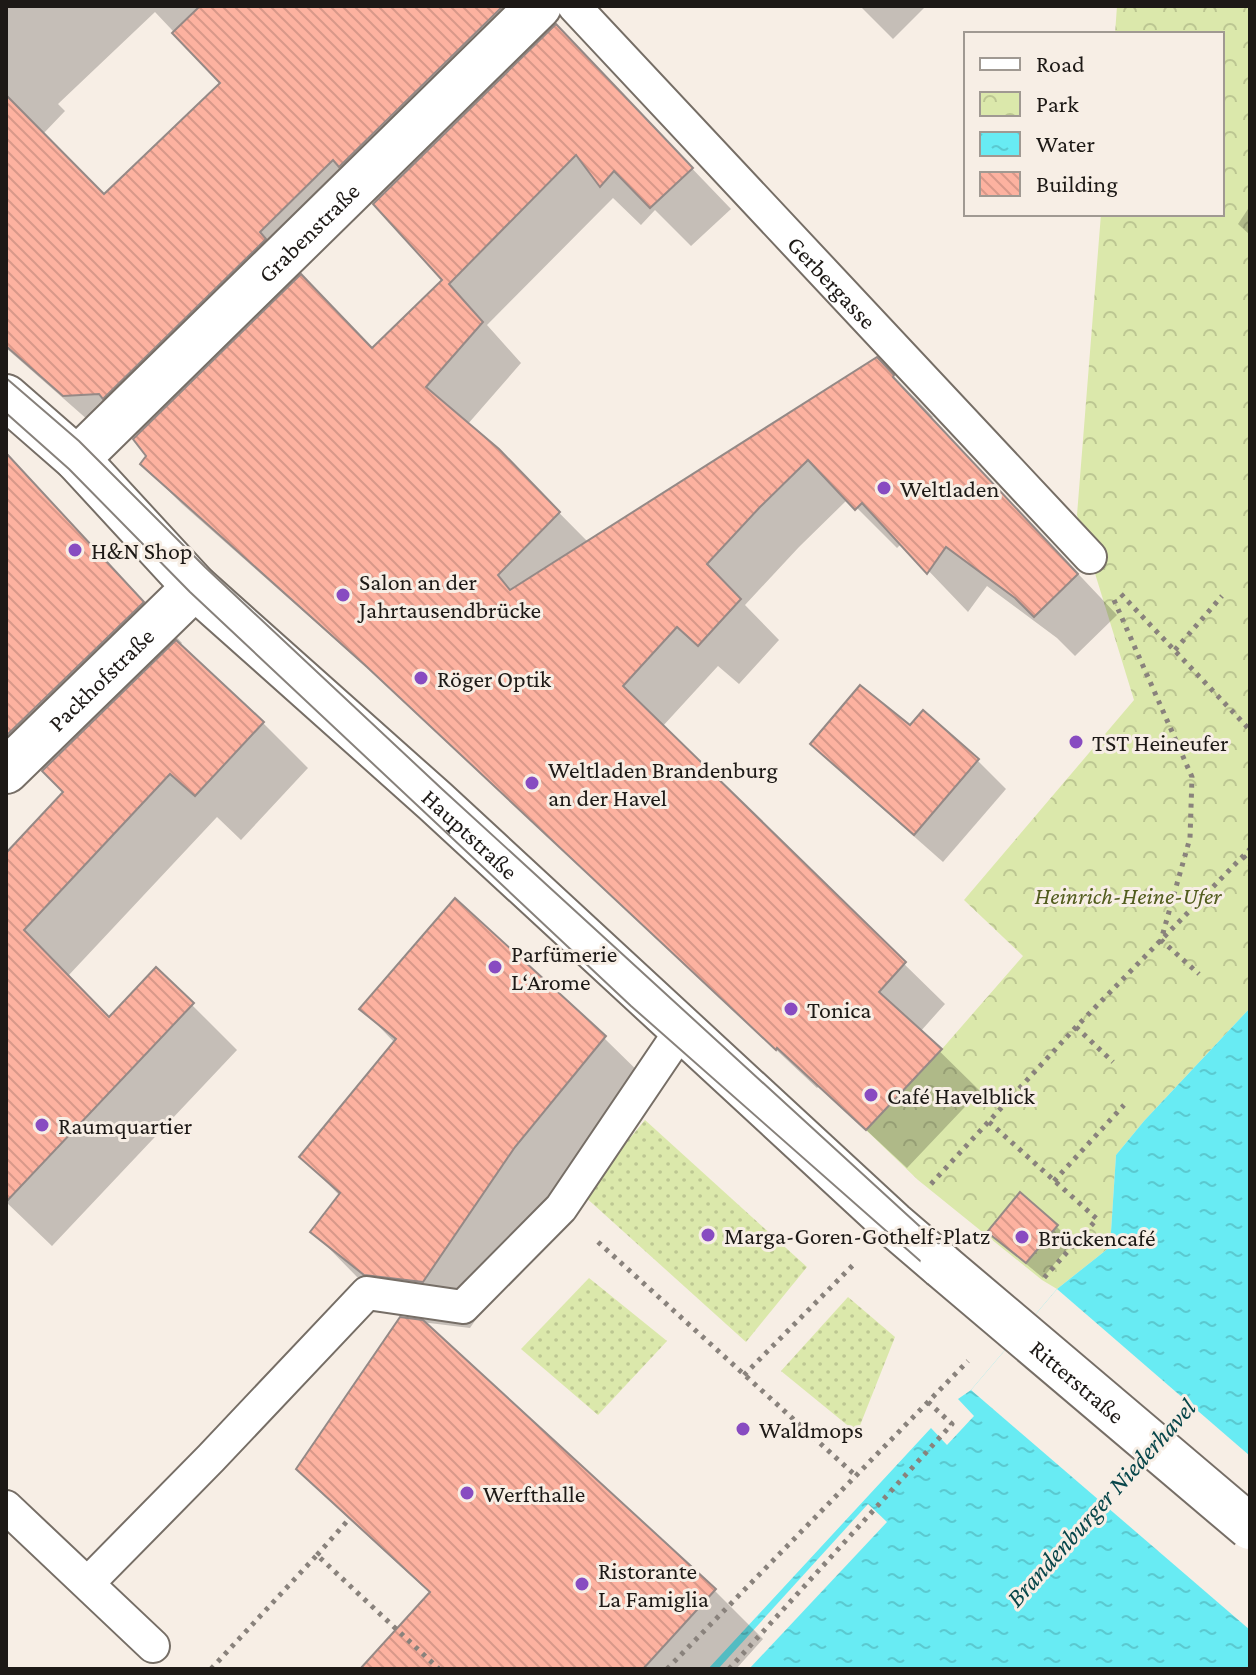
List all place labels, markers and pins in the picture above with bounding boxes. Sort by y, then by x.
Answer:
place label: Weltladen [900,475,999,502]
marker: Weltladen [875,479,893,497]
place label: H&N Shop [91,537,192,564]
marker: H&N Shop [66,541,84,559]
place label: Salon an der Jahrtausendbrücke [357,568,541,623]
marker: Salon an der Jahrtausendbrücke [334,586,352,604]
place label: Röger Optik [437,665,552,692]
marker: Röger Optik [412,669,430,687]
place label: TST Heineufer [1092,729,1229,756]
marker: TST Heineufer [1067,733,1085,751]
place label: Weltladen Brandenburg an der Havel [548,756,778,811]
marker: Weltladen Brandenburg an der Havel [523,774,541,792]
place label: Parfümerie L‘Arome [511,940,617,995]
marker: Parfümerie L‘Arome [486,958,504,976]
place label: Tonica [807,996,871,1023]
marker: Tonica [782,1000,800,1018]
place label: Café Havelblick [887,1082,1035,1109]
marker: Café Havelblick [862,1086,880,1104]
place label: Raumquartier [58,1112,193,1139]
marker: Raumquartier [33,1116,51,1134]
place label: Marga-Goren-Gothelf-Platz [724,1222,990,1249]
place label: Brückencafé [1038,1224,1156,1251]
marker: Marga-Goren-Gothelf-Platz [699,1226,717,1244]
marker: Brückencafé [1013,1228,1031,1246]
place label: Waldmops [759,1416,863,1443]
marker: Waldmops [734,1420,752,1438]
place label: Werfthalle [483,1480,585,1507]
marker: Werfthalle [458,1484,476,1502]
place label: Ristorante La Famiglia [598,1557,709,1612]
marker: Ristorante La Famiglia [573,1575,591,1593]

